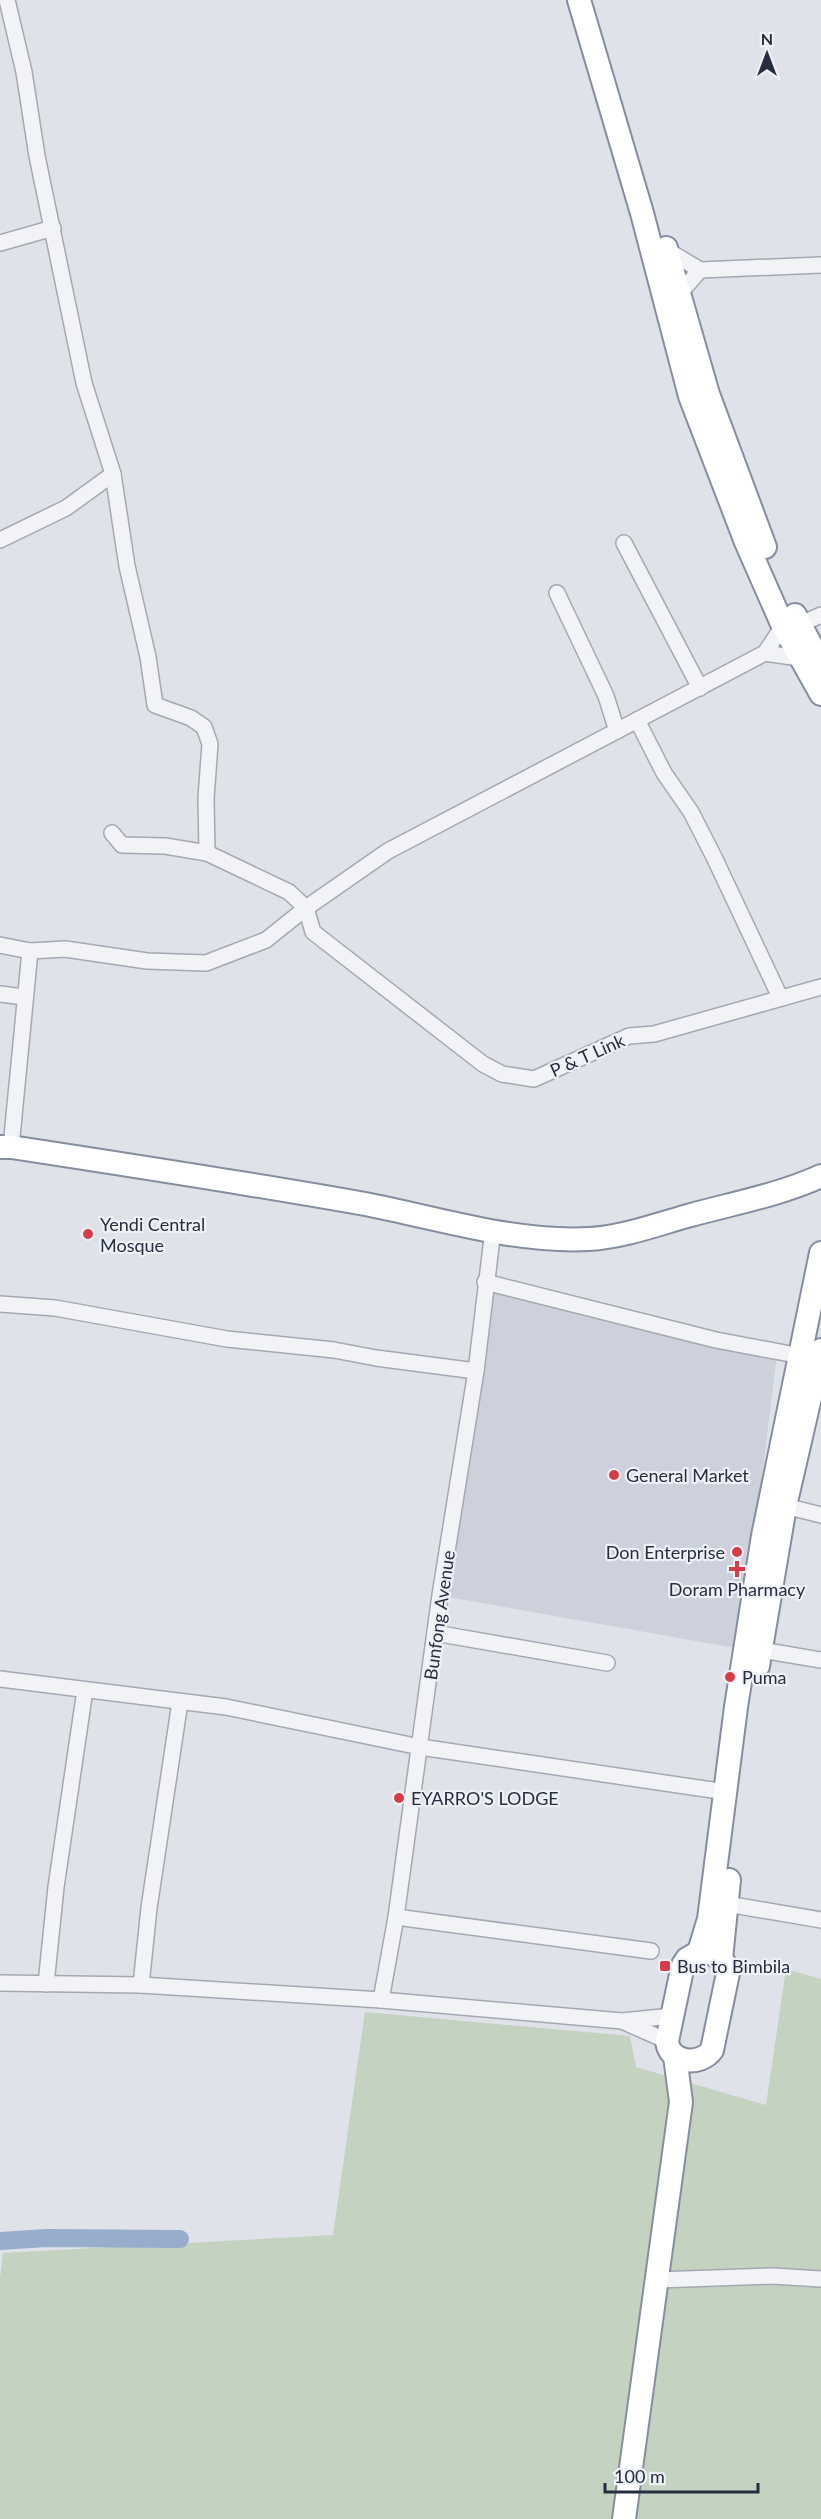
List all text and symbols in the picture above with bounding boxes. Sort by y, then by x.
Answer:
north arrow [737,24,797,84]
text: N [761,29,773,48]
street label: P & T Link [546,1028,628,1081]
place label: Yendi Central Mosque [100,1213,205,1256]
marker: Yendi Central Mosque [81,1227,95,1241]
place label: General Market [626,1464,749,1486]
marker: General Market [607,1468,621,1482]
place label: Don Enterprise [606,1541,725,1563]
marker: Don Enterprise [730,1545,744,1559]
street label: Bunfong Avenue [419,1549,459,1681]
marker: Doram Pharmacy [730,1562,744,1576]
place label: Doram Pharmacy [669,1578,806,1600]
place label: Puma [742,1666,787,1688]
marker: Puma [723,1670,737,1684]
place label: EYARRO'S LODGE [411,1787,559,1809]
marker: EYARRO'S LODGE [392,1791,406,1805]
place label: Bus to Bimbila [677,1955,790,1977]
marker: Bus to Bimbila [658,1959,672,1973]
scale bar [605,2456,758,2494]
text: 100 m [614,2465,665,2487]

